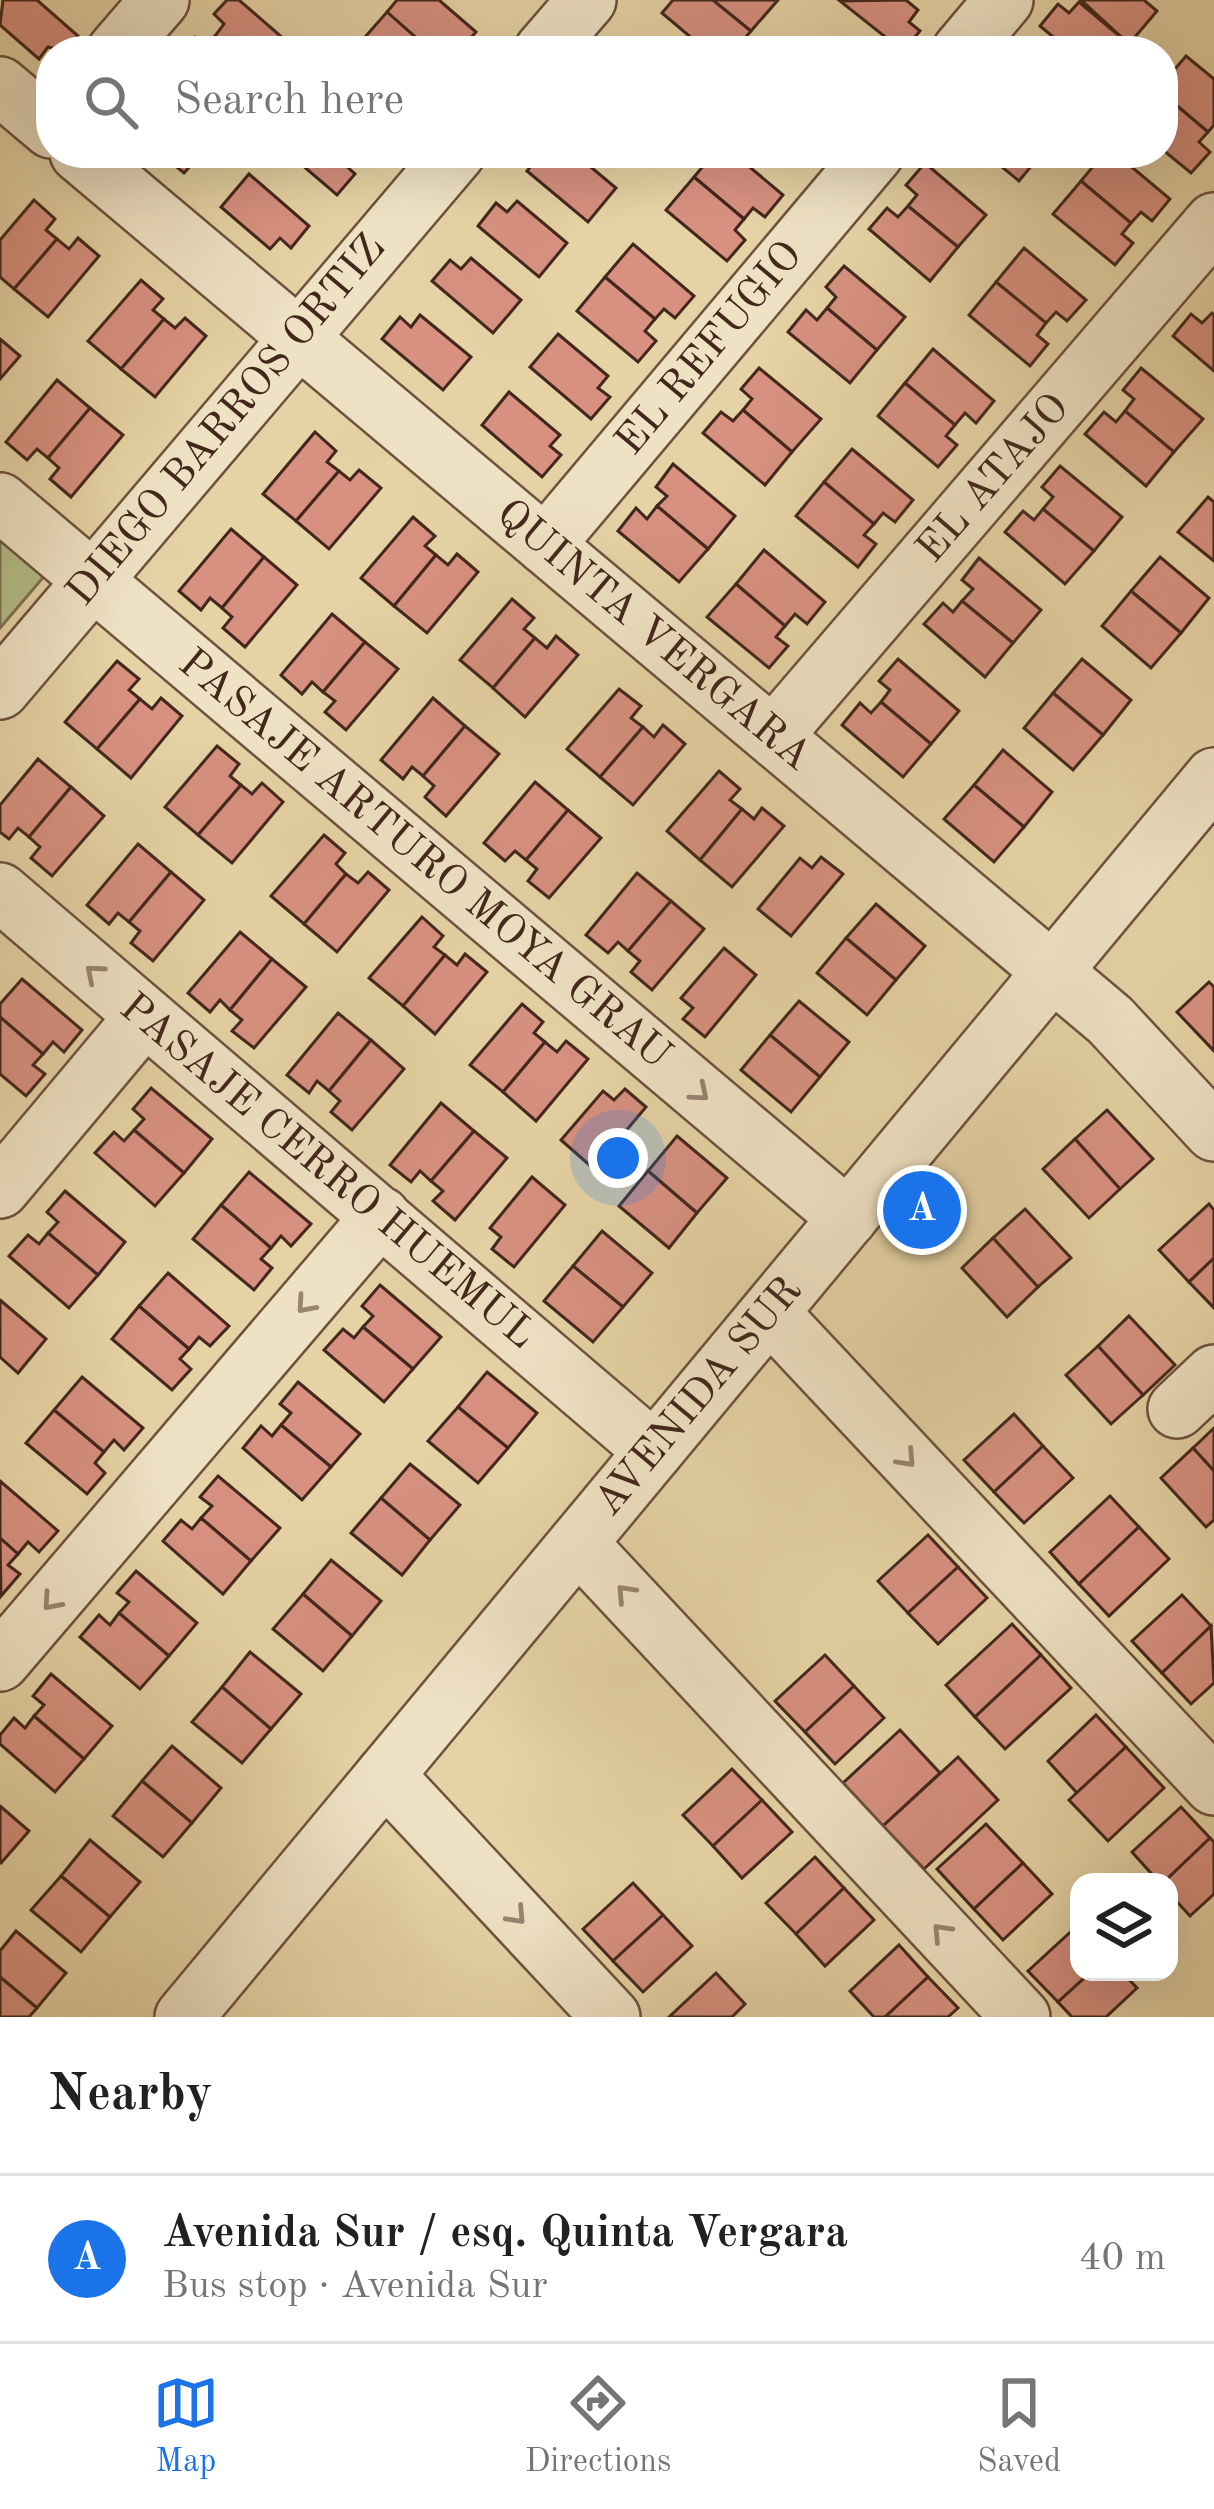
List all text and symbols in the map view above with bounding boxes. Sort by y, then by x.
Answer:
search box [36,36,1178,168]
icon: search [78,69,144,135]
text: Search here [174,79,404,124]
street label: DIEGO BARROS ORTIZ [60,228,394,614]
street label: EL REFUGIO [609,234,811,464]
street label: EL ATAJO [910,387,1078,571]
street label: QUINTA VERGARA [488,493,818,779]
street label: PASAJE ARTURO MOYA GRAU [170,642,678,1078]
one-way arrow [86,966,108,987]
street label: PASAJE CERRO HUEMUL [111,986,543,1358]
one-way arrow [686,1079,708,1100]
your location [588,1128,648,1188]
pin: A [883,1165,961,1255]
street label: AVENIDA SUR [587,1270,811,1524]
one-way arrow [297,1291,319,1313]
one-way arrow [892,1445,914,1466]
one-way arrow [618,1586,639,1607]
one-way arrow [44,1588,66,1610]
map controls [1070,1873,1178,1981]
button: layers [1070,1873,1178,1981]
one-way arrow [502,1902,524,1924]
one-way arrow [934,1924,955,1945]
text: Nearby [48,2070,213,2121]
text: Avenida Sur / esq. Quinta Vergara [162,2212,848,2257]
text: A [72,2239,102,2278]
text: 40 m [1079,2239,1166,2278]
text: Bus stop · Avenida Sur [162,2267,548,2306]
tab: Map [153,2370,219,2483]
tab: Directions [525,2370,671,2483]
tab: Saved [977,2370,1061,2483]

